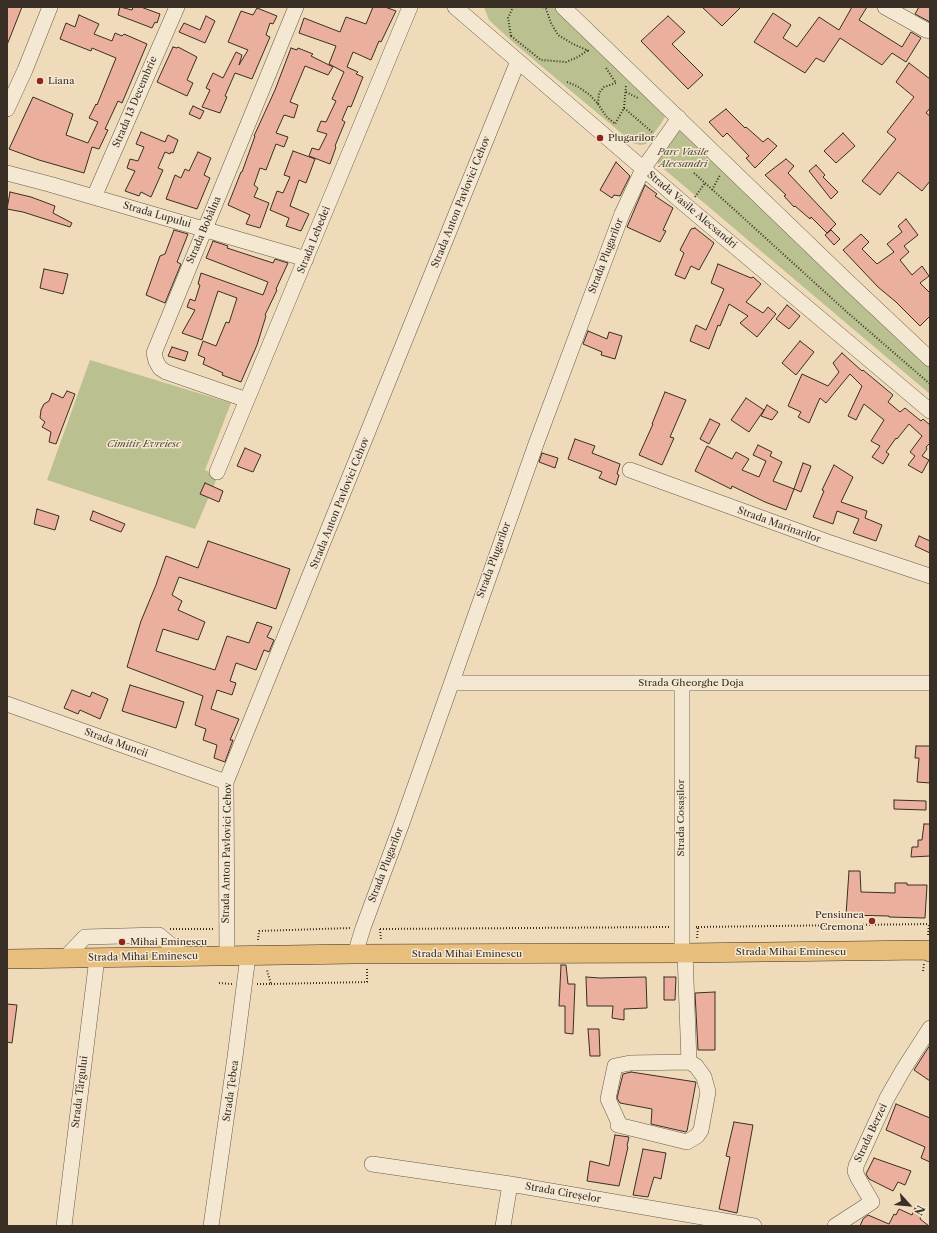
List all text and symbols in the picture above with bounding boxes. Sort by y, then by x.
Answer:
street label: Strada 13 Decembrie [110,54,160,150]
place label: Liana [48,75,74,87]
marker: Liana [35,76,45,86]
place label: Plugarilor [608,132,655,144]
marker: Plugarilor [595,133,605,143]
street label: Strada Anton Pavlovici Cehov [429,134,493,270]
park label: Parc Vasile Alecsandri [658,146,708,170]
street label: Strada Vasile Alecsandri [645,169,739,251]
street label: Strada Bobâlna [184,195,224,265]
street label: Strada Lupului [122,200,192,230]
street label: Strada Lebedei [295,205,333,275]
street label: Strada Plugarilor [586,217,626,295]
street label: Strada Anton Pavlovici Cehov [308,435,372,571]
park label: Cimitir Evreiesc [107,438,181,450]
street label: Strada Marinarilor [736,504,822,546]
street label: Strada Plugarilor [475,520,513,600]
street label: Strada Gheorghe Doja [638,677,744,689]
street label: Strada Muncii [83,726,149,760]
street label: Strada Cosașilor [675,779,687,857]
street label: Strada Anton Pavlovici Cehov [220,782,234,924]
street label: Strada Plugarilor [366,826,406,904]
place label: Pensiunea Cremona [815,909,864,932]
marker: Pensiunea Cremona [867,916,877,926]
place label: Mihai Eminescu [130,936,207,948]
marker: Mihai Eminescu [117,937,127,947]
street label: Strada Mihai Eminescu [736,946,846,958]
street label: Strada Mihai Eminescu [412,948,522,960]
street label: Strada Mihai Eminescu [88,950,198,964]
street label: Strada Târgului [70,1055,90,1129]
street label: Strada Țebea [221,1059,241,1123]
street label: Strada Berzei [852,1102,890,1164]
street label: Strada Cireșelor [524,1180,602,1206]
north arrow [889,1185,929,1225]
text: N [911,1203,928,1218]

